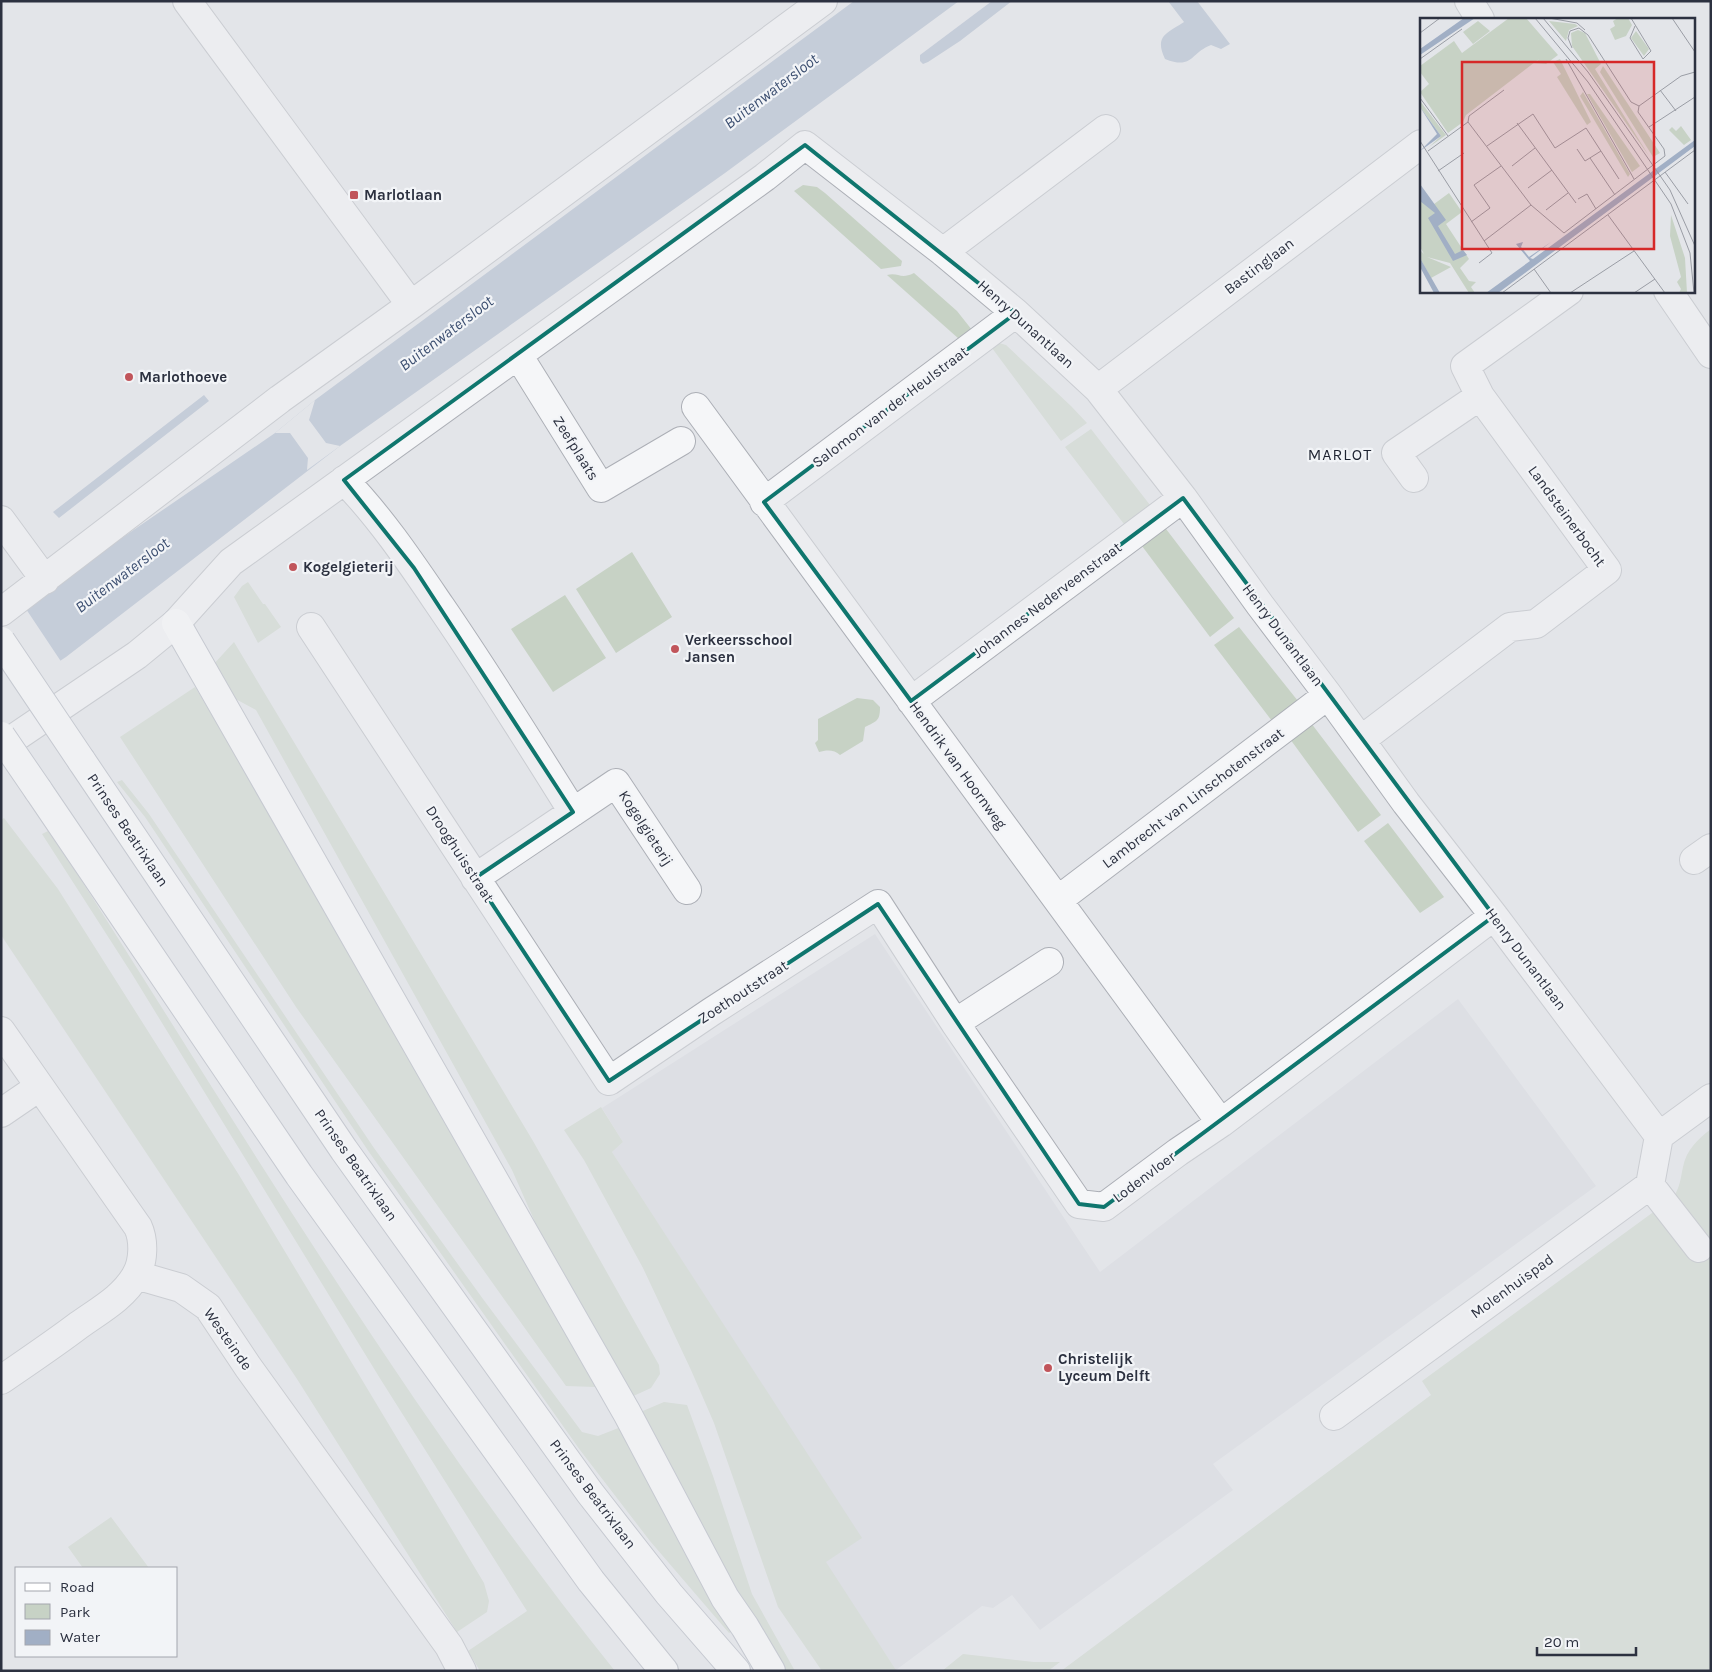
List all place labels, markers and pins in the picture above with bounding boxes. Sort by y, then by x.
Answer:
place label: Marlotlaan [364,186,442,204]
marker: Marlotlaan [348,189,360,201]
place label: Marlothoeve [139,368,227,386]
marker: Marlothoeve [123,371,135,383]
place label: Kogelgieterij [303,558,394,576]
marker: Kogelgieterij [287,561,299,573]
place label: Verkeersschool Jansen [685,631,793,666]
marker: Verkeersschool Jansen [669,643,681,655]
place label: Christelijk Lyceum Delft [1058,1350,1150,1385]
marker: Christelijk Lyceum Delft [1042,1362,1054,1374]

